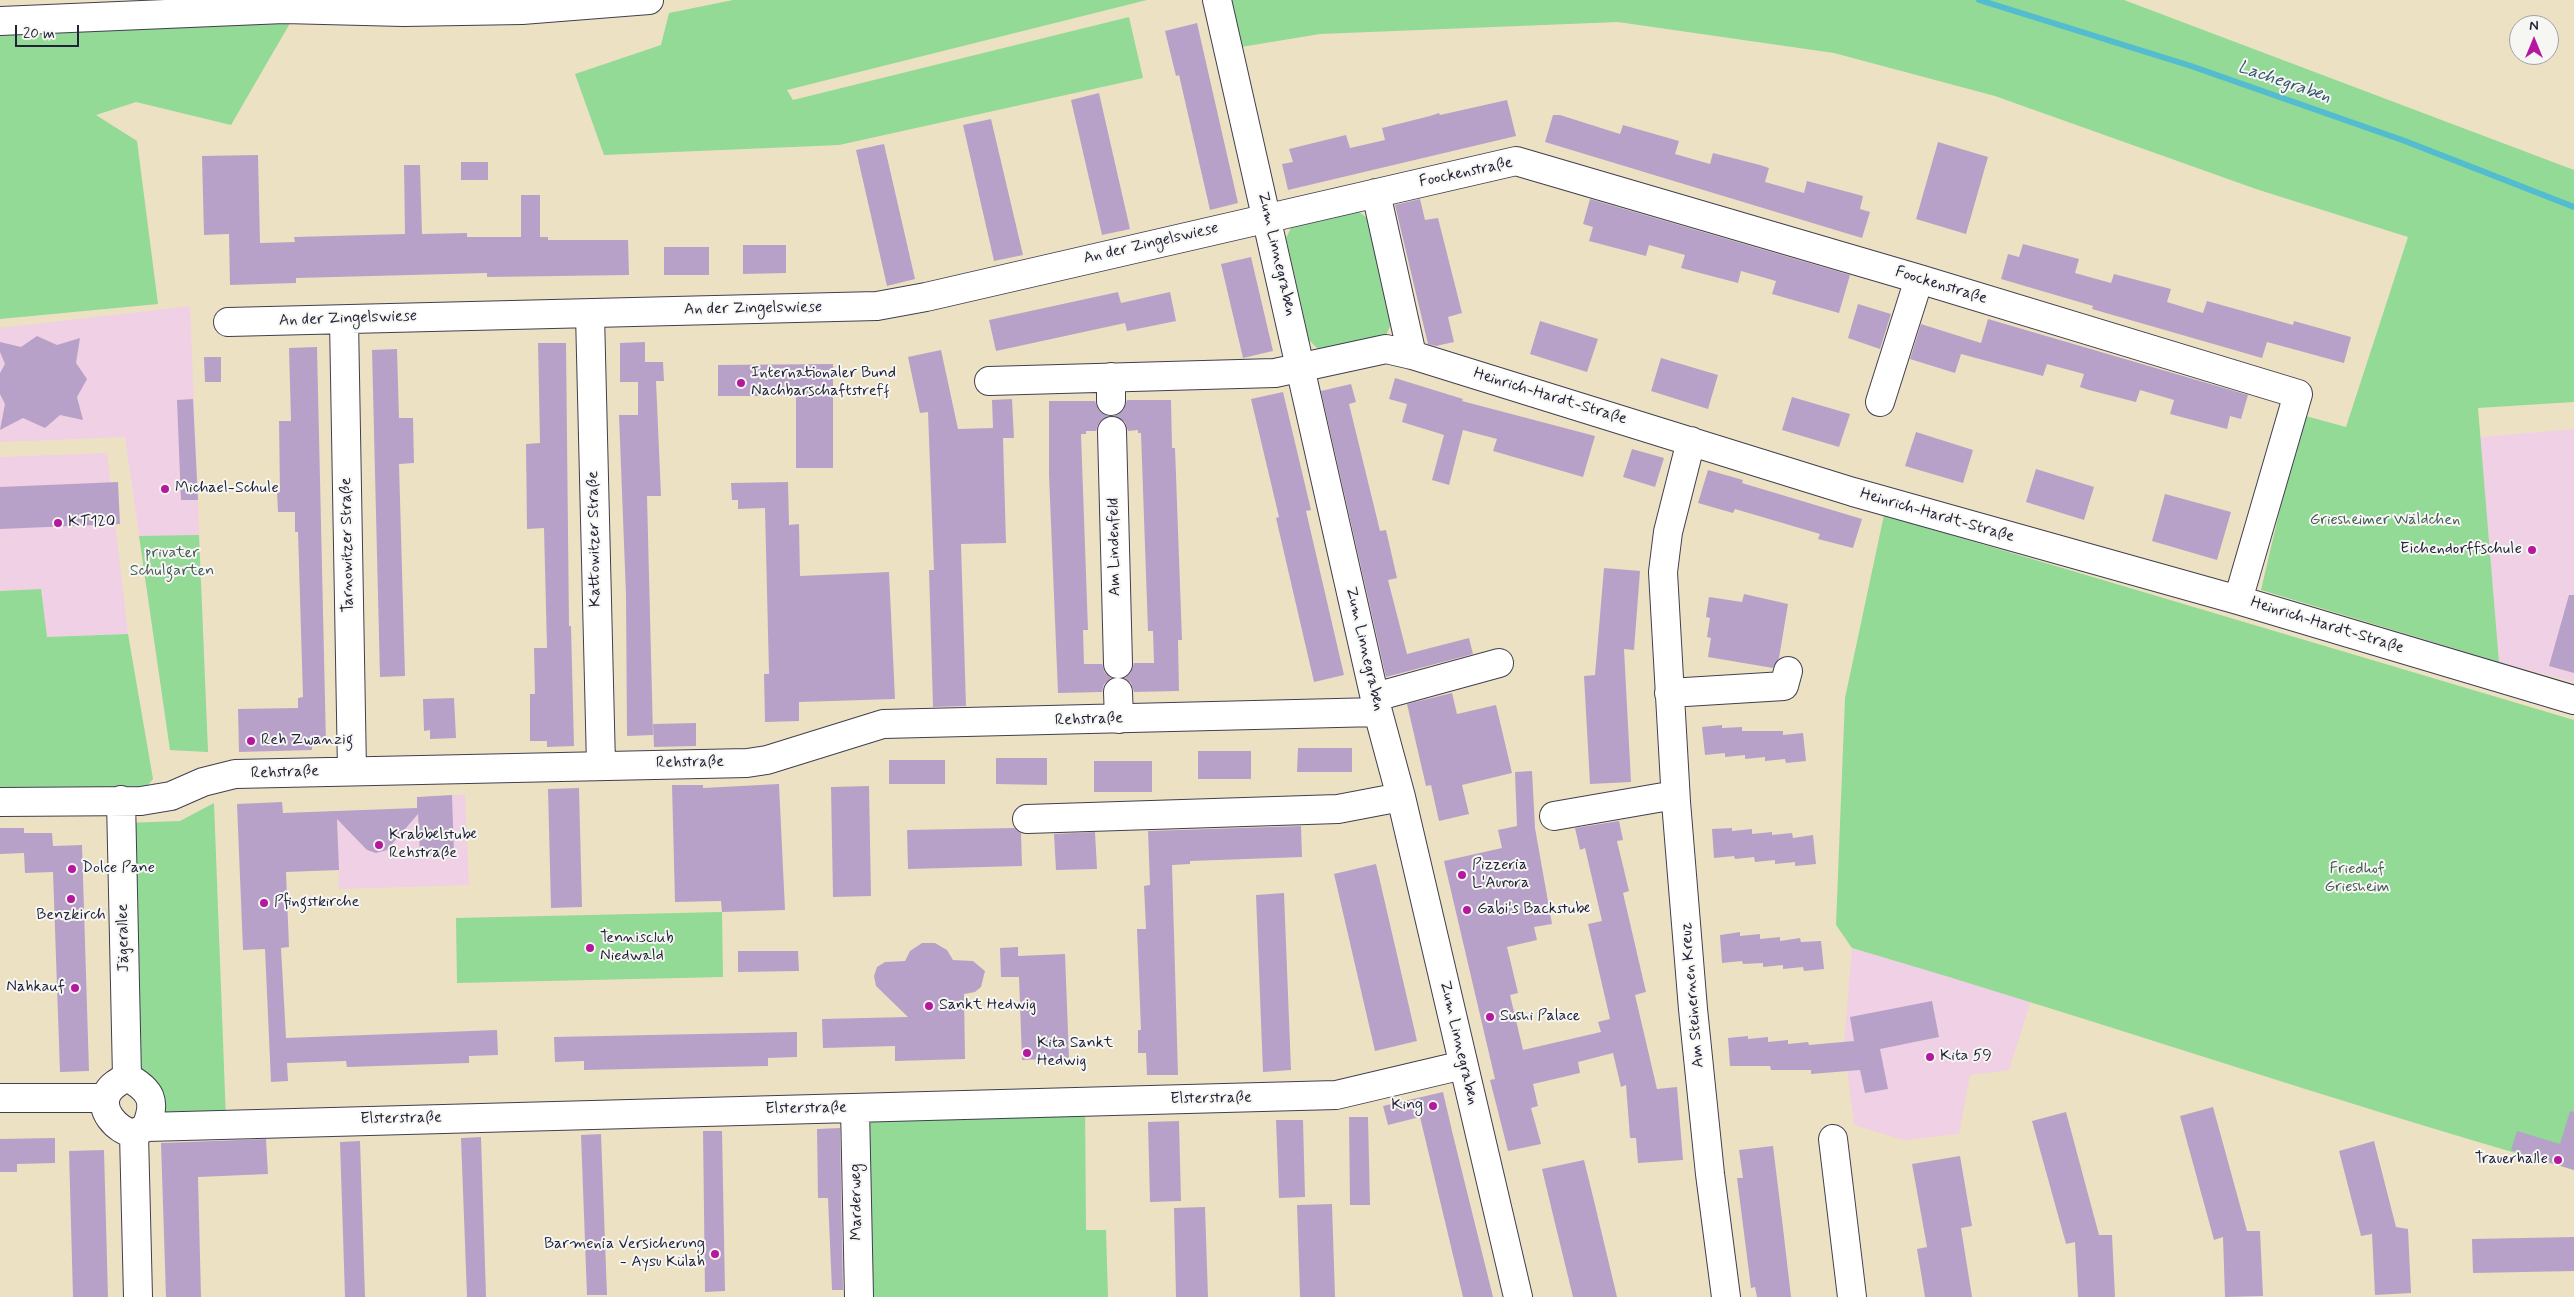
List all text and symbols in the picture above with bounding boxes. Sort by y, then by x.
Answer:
scale bar [18,15,81,47]
north arrow [2509,15,2559,65]
text: N [2529,17,2539,35]
text: 20 m [23,24,55,44]
water label: Lachegraben [2235,57,2333,109]
street label: Foockenstraße [1418,154,1514,192]
street label: Zum Linnegraben [1252,190,1300,318]
street label: An der Zingelswiese [1081,219,1221,269]
street label: Foockenstraße [1893,263,1989,309]
street label: An der Zingelswiese [684,298,822,320]
street label: An der Zingelswiese [279,307,417,331]
place label: Internationaler Bund Nachbarschaftstreff [751,364,896,402]
street label: Heinrich-Hardt-Straße [1471,364,1629,430]
marker: Internationaler Bund Nachbarschaftstreff [735,377,747,389]
street label: Kattowitzer Straße [584,471,606,607]
street label: Tarnowitzer Straße [337,477,359,613]
place label: Michael-Schule [175,479,279,499]
marker: Michael-Schule [159,483,171,495]
street label: Heinrich-Hardt-Straße [1858,485,2016,547]
street label: Am Lindenfeld [1105,498,1125,596]
park label: Griesheimer Wäldchen [2310,511,2460,531]
place label: KT120 [68,513,115,533]
marker: KT120 [52,517,64,529]
place label: Eichendorffschule [2400,540,2522,560]
park label: privater Schulgarten [130,544,214,582]
marker: Eichendorffschule [2526,544,2538,556]
street label: Zum Linnegraben [1340,585,1388,713]
street label: Heinrich-Hardt-Straße [2248,593,2406,659]
street label: Rehstraße [1055,709,1123,731]
place label: Reh Zwanzig [261,731,353,751]
marker: Reh Zwanzig [245,735,257,747]
street label: Rehstraße [656,753,724,773]
street label: Rehstraße [251,762,319,784]
place label: Krabbelstube Rehstraße [389,826,477,864]
marker: Krabbelstube Rehstraße [373,839,385,851]
place label: Pizzeria L'Aurora [1472,856,1529,894]
place label: Dolce Pane [82,859,155,879]
park label: Friedhof Griesheim [2324,860,2390,898]
marker: Dolce Pane [66,863,78,875]
marker: Pizzeria L'Aurora [1456,869,1468,881]
marker: Benzkirch [65,893,77,905]
place label: Pfingstkirche [274,893,359,913]
marker: Pfingstkirche [258,897,270,909]
place label: Gabi's Backstube [1477,900,1591,920]
street label: Jägerallee [114,903,134,973]
marker: Gabi's Backstube [1461,904,1473,916]
place label: Benzkirch [36,906,106,926]
street label: Am Steinernen Kreuz [1677,921,1709,1069]
place label: Tennisclub Niedwald [600,929,674,967]
marker: Tennisclub Niedwald [584,942,596,954]
place label: Nahkauf [6,978,65,998]
street label: Zum Linnegraben [1434,979,1482,1107]
marker: Nahkauf [69,982,81,994]
place label: Sankt Hedwig [939,996,1036,1016]
marker: Sankt Hedwig [923,1000,935,1012]
place label: Sushi Palace [1500,1007,1580,1027]
marker: Sushi Palace [1484,1011,1496,1023]
place label: Kita Sankt Hedwig [1037,1034,1113,1072]
marker: Kita Sankt Hedwig [1021,1047,1033,1059]
place label: Kita 59 [1940,1047,1992,1067]
marker: Kita 59 [1924,1051,1936,1063]
street label: Elsterstraße [1170,1089,1252,1109]
place label: King [1391,1096,1423,1116]
street label: Elsterstraße [765,1099,847,1119]
marker: King [1427,1100,1439,1112]
street label: Elsterstraße [360,1109,442,1129]
place label: Trauerhalle [2475,1150,2548,1170]
marker: Trauerhalle [2552,1154,2564,1166]
street label: Marderweg [847,1163,867,1241]
place label: Barmenia Versicherung - Aysu Külah [544,1235,705,1273]
marker: Barmenia Versicherung - Aysu Külah [709,1248,721,1260]

